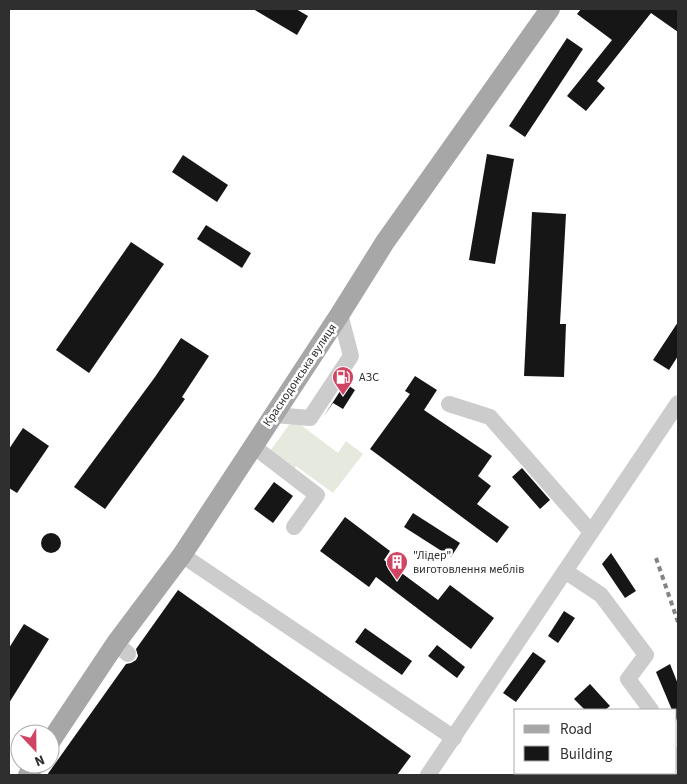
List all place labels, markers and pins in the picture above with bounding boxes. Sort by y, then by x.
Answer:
fuel station icon: АЗС [331,365,355,396]
place label: АЗС [359,369,379,386]
place label: "Лідер" виготовлення меблів [413,547,524,578]
building icon: "Лідер" виготовлення меблів [385,550,409,581]

